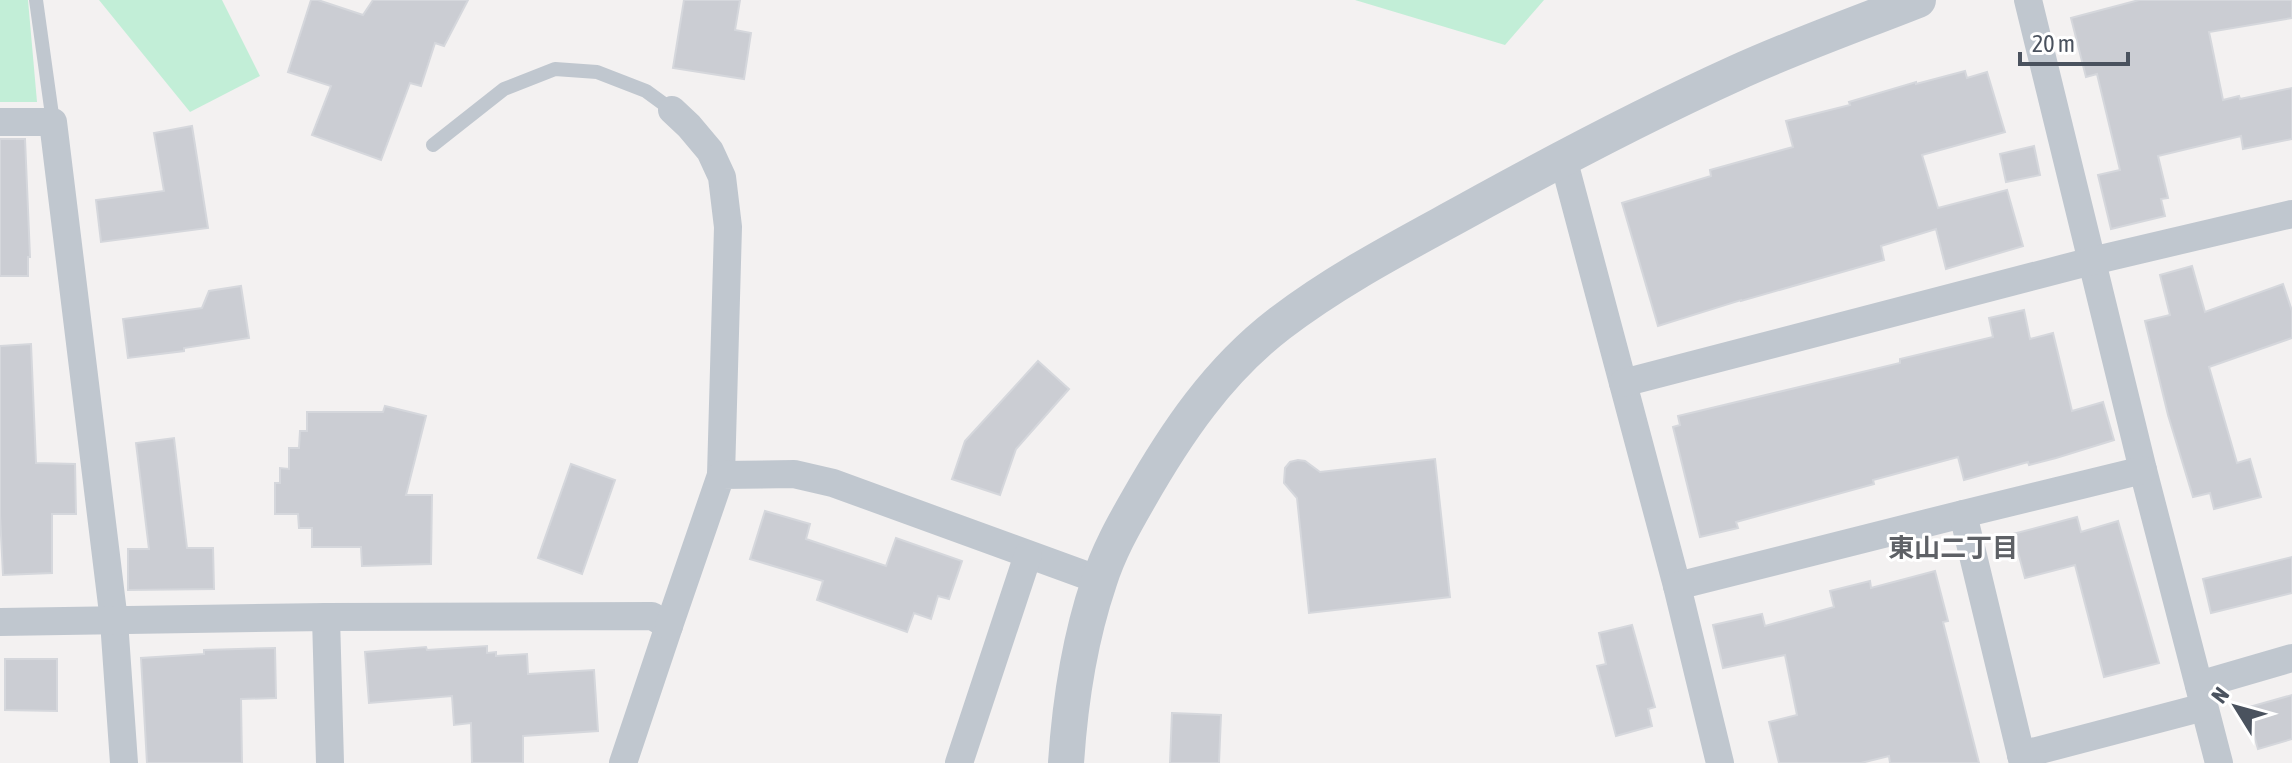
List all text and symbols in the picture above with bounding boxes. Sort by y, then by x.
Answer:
scale bar [2020,16,2128,66]
text: 20 m [2032,30,2075,57]
district label: 東山二丁目 [1888,533,2018,563]
north arrow [2196,667,2276,747]
text: N [2206,682,2234,708]

